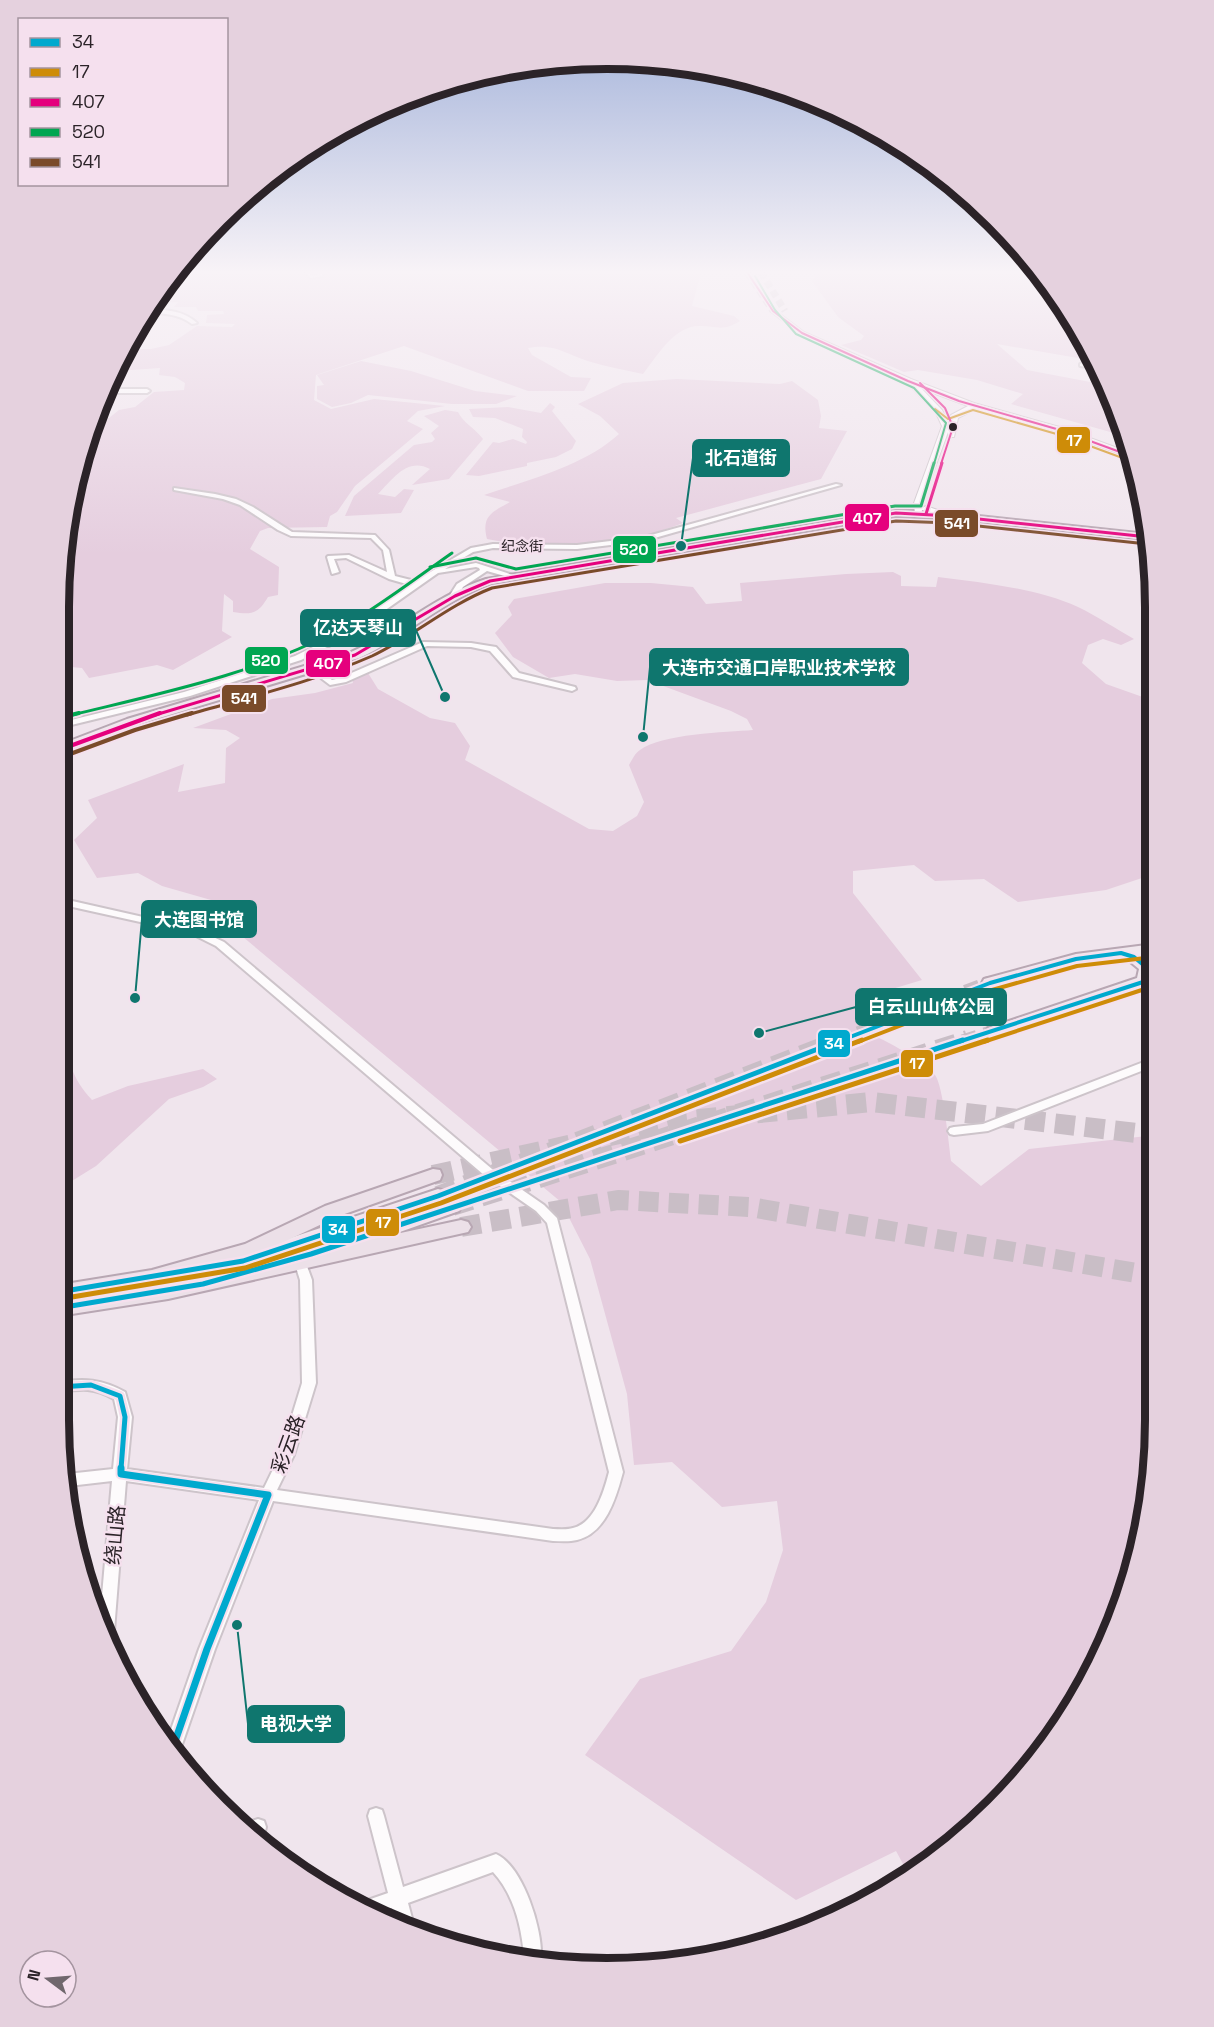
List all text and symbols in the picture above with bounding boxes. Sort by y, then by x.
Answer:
legend [18,18,228,186]
text: 34 [72,30,94,53]
text: 17 [72,60,90,83]
text: 407 [72,90,105,113]
text: 520 [72,120,105,143]
text: 541 [72,150,101,173]
unlabelled marker [947,421,959,433]
line badge: 17 [1056,426,1091,454]
text: 17 [1066,430,1082,451]
callout: 北石道街 [693,440,789,476]
text: 北石道街 [705,446,777,469]
line badge: 407 [844,503,890,532]
text: 407 [852,508,882,529]
line badge: 541 [934,509,979,538]
text: 541 [944,513,970,534]
line badge: 520 [612,535,657,564]
street label: 纪念街 [501,537,543,555]
text: 520 [619,539,649,560]
callout: 亿达天琴山 [301,610,415,646]
text: 亿达天琴山 [313,616,403,639]
line badge: 520 [244,646,289,675]
line badge: 407 [305,649,351,678]
callout: 大连市交通口岸职业技术学校 [650,649,908,685]
text: 520 [251,650,281,671]
text: 407 [313,653,343,674]
text: 大连市交通口岸职业技术学校 [662,656,896,679]
line badge: 541 [221,684,267,713]
text: 541 [231,688,257,709]
callout: 大连图书馆 [142,901,256,937]
text: 大连图书馆 [154,908,244,931]
callout: 白云山山体公园 [856,989,1006,1025]
text: 白云山山体公园 [868,995,994,1018]
line badge: 34 [817,1029,851,1058]
text: 34 [824,1033,844,1054]
line badge: 17 [900,1049,934,1078]
text: 17 [909,1053,925,1074]
line badge: 17 [365,1208,400,1237]
text: 17 [375,1212,391,1233]
line badge: 34 [321,1215,356,1244]
text: 34 [328,1219,348,1240]
street label: 彩云路 [266,1411,310,1477]
street label: 绕山路 [99,1504,131,1566]
callout: 电视大学 [248,1706,344,1742]
text: 电视大学 [260,1712,332,1735]
north arrow [18,1949,78,2009]
text: N [22,1967,46,1983]

